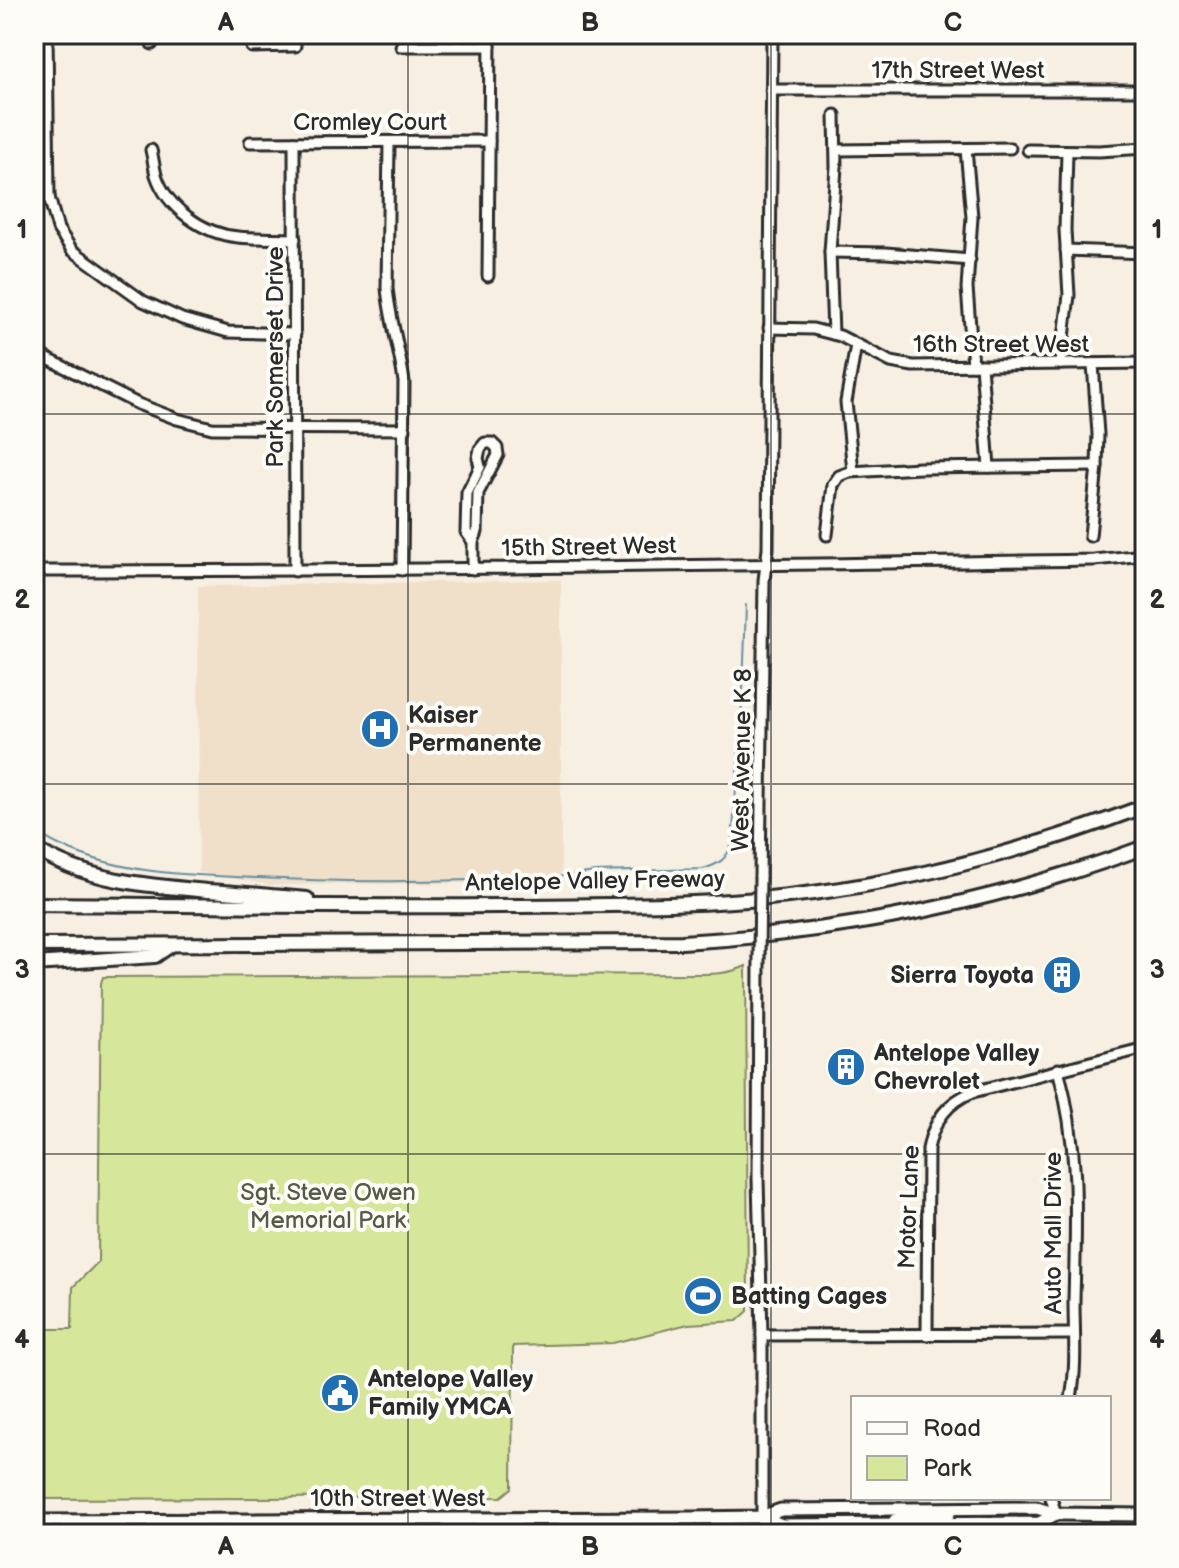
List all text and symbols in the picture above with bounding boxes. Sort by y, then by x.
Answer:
text: A [217,8,234,39]
text: B [581,8,599,39]
text: C [944,8,962,39]
street label: 17th Street West [871,56,1045,85]
street label: Cromley Court [293,108,448,137]
text: 1 [17,215,27,246]
text: 1 [1152,215,1162,246]
street label: Park Somerset Drive [261,246,290,468]
street label: 16th Street West [913,330,1090,359]
street label: 15th Street West [501,531,677,563]
text: 2 [14,585,30,616]
text: 2 [1149,585,1165,616]
street label: West Avenue K 8 [726,668,758,852]
place label: Kaiser Permanente [408,701,542,758]
hospital icon: Kaiser Permanente [359,708,401,750]
street label: Antelope Valley Freeway [465,864,725,898]
building icon: Sierra Toyota [1041,954,1083,996]
text: 3 [14,955,30,986]
text: 3 [1149,955,1165,986]
place label: Sierra Toyota [890,961,1034,990]
place label: Antelope Valley Chevrolet [873,1039,1039,1096]
building icon: Antelope Valley Chevrolet [825,1046,867,1088]
street label: Motor Lane [892,1145,926,1269]
street label: Auto Mall Drive [1039,1152,1068,1314]
park label: Sgt. Steve Owen Memorial Park [240,1178,416,1235]
sports icon: Batting Cages [682,1275,724,1317]
place label: Batting Cages [731,1282,887,1311]
text: 4 [14,1325,30,1356]
text: 4 [1149,1325,1165,1356]
place label: Antelope Valley Family YMCA [367,1365,533,1422]
public building icon: Antelope Valley Family YMCA [319,1372,361,1414]
legend [851,1396,1111,1500]
text: Road [923,1414,981,1443]
text: Park [923,1454,971,1483]
street label: 10th Street West [310,1484,486,1513]
text: A [217,1532,234,1563]
text: B [581,1532,599,1563]
text: C [944,1532,962,1563]

